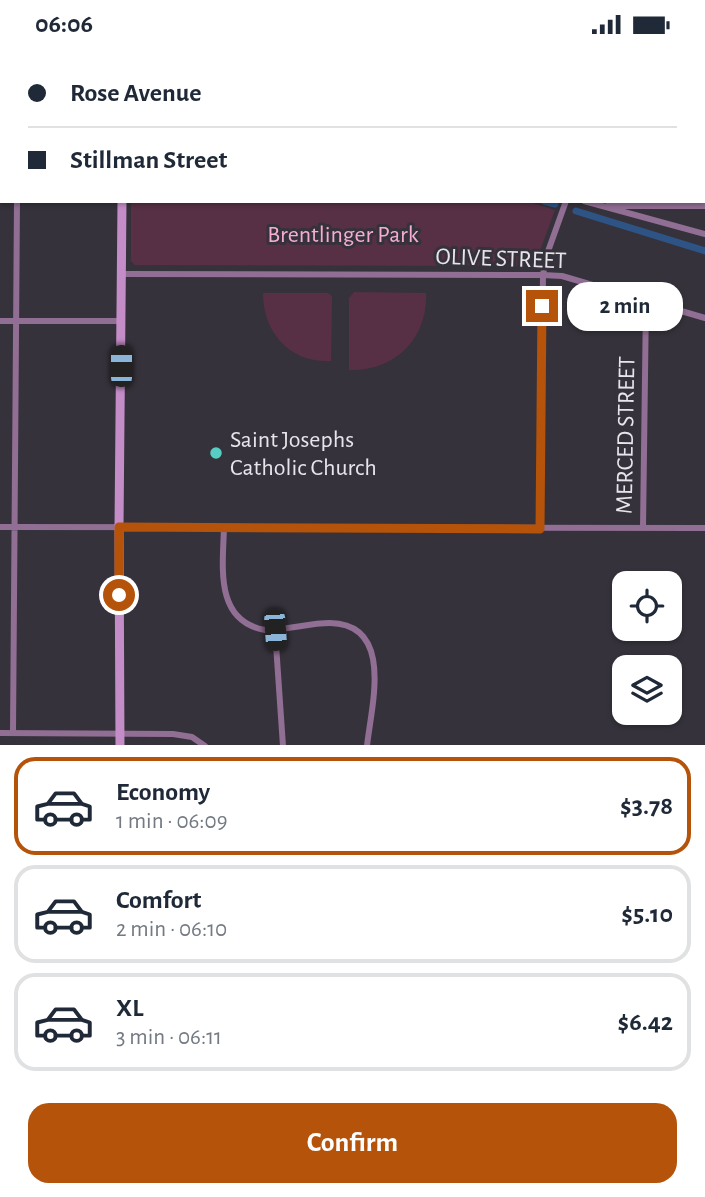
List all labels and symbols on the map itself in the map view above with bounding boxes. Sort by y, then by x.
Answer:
park label: Brentlinger Park [267,223,419,247]
street label: OLIVE STREET [435,245,567,273]
callout: 2 min [566,281,682,331]
route end [526,290,558,322]
car [111,345,132,387]
street label: MERCED STREET [613,356,639,514]
place label: Saint Josephs Catholic Church [230,428,377,480]
marker: Saint Josephs Catholic Church [208,445,224,461]
route start [103,579,135,611]
car [264,608,287,652]

